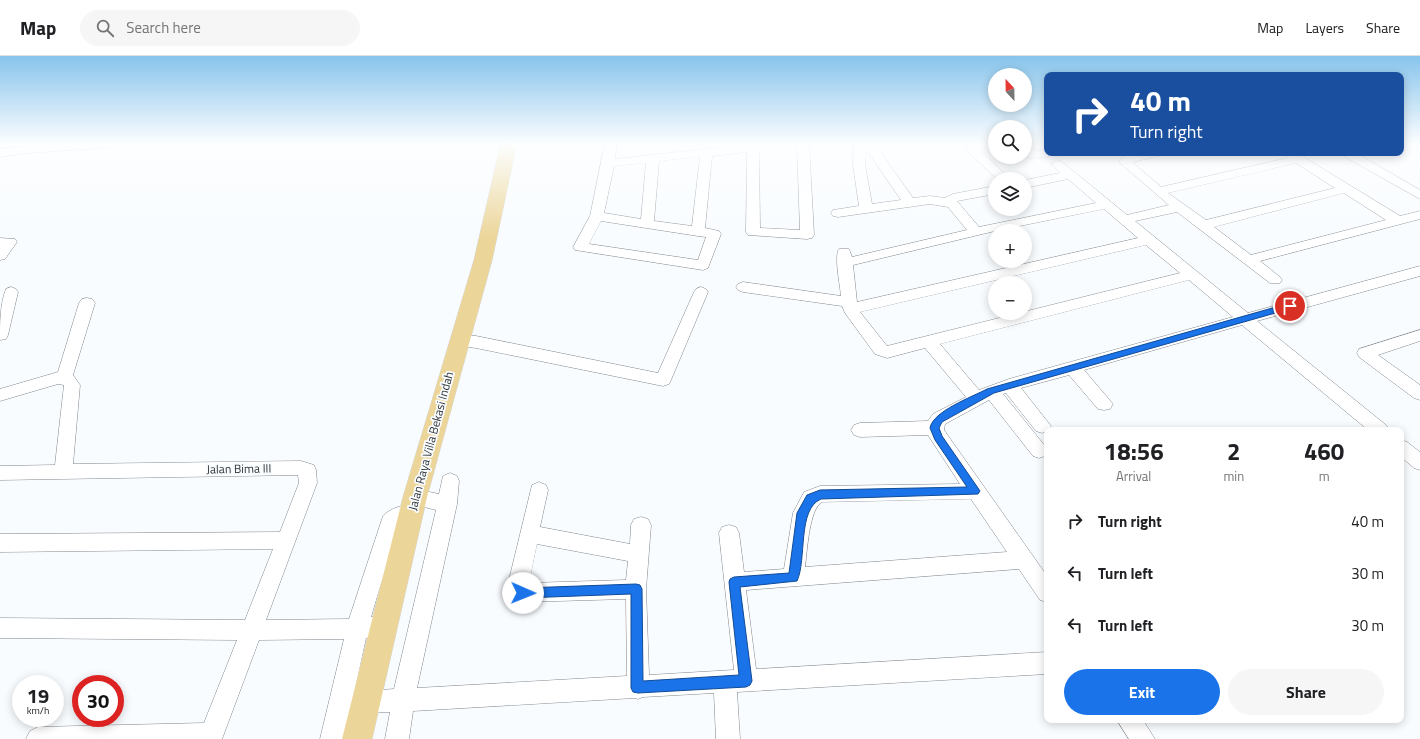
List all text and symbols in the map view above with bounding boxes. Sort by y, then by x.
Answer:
search box [80,10,360,46]
text: Map [20,13,56,42]
text: Search here [126,16,201,39]
icon: search [94,17,116,39]
text: Map [1257,17,1283,38]
text: Layers [1305,17,1344,38]
text: Share [1366,17,1400,38]
north arrow [988,68,1032,112]
map controls [988,68,1032,320]
text: 40 m [1130,79,1191,122]
icon: right [1064,88,1116,140]
text: Turn right [1130,118,1203,145]
button: search [988,120,1032,164]
button: layers [988,172,1032,216]
button: + [988,224,1032,268]
button: − [988,276,1032,320]
pin [1273,289,1307,323]
icon: arrive [1279,295,1301,317]
street label: Jalan Raya Villa Bekasi Indah [403,369,458,512]
text: 18:56 [1104,433,1164,469]
text: 2 [1227,433,1241,469]
text: 460 [1304,433,1344,469]
street label: Jalan Bima III [206,458,272,479]
text: Arrival [1116,466,1151,486]
text: min [1223,466,1244,486]
text: m [1319,466,1330,486]
icon: right [1064,510,1086,532]
text: Turn right [1098,510,1162,533]
text: 40 m [1351,510,1384,533]
icon: left [1064,562,1086,584]
text: Turn left [1098,562,1153,585]
text: 30 m [1351,562,1384,585]
position arrow [502,572,544,614]
icon: left [1064,614,1086,636]
text: Turn left [1098,614,1153,637]
text: 30 m [1351,614,1384,637]
button: Exit [1064,669,1220,715]
button: Share [1228,669,1384,715]
speed limit sign: 30 [72,675,124,727]
text: 19 [27,680,49,711]
text: km/h [27,703,49,718]

